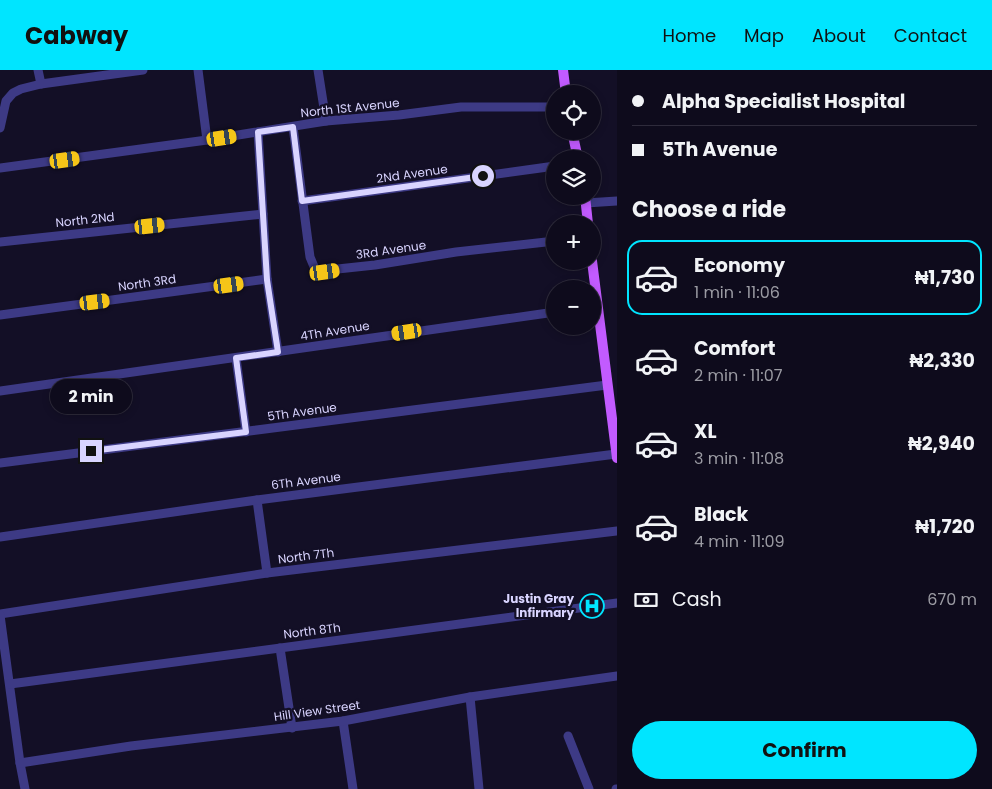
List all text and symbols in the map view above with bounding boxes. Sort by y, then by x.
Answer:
text: Cabway [25,19,128,52]
text: Home [662,23,716,48]
text: Map [744,23,784,48]
text: About [812,23,866,48]
text: Contact [894,23,967,48]
map controls [546,85,601,335]
button: locate [546,85,601,140]
text: Alpha Specialist Hospital [662,88,905,115]
street label: North 1St Avenue [300,94,400,121]
car [206,128,237,148]
text: 5Th Avenue [662,136,777,163]
car [49,150,80,170]
button: layers [546,150,601,205]
street label: 2Nd Avenue [375,160,449,187]
route start [472,165,494,187]
text: Choose a ride [632,194,786,225]
street label: North 2Nd [55,208,115,231]
button: + [546,215,601,270]
car [134,217,165,235]
street label: 3Rd Avenue [355,236,427,263]
text: Economy [694,252,785,279]
icon: car [634,255,679,300]
car [309,262,340,282]
text: ₦1,730 [915,264,975,291]
street label: North 3Rd [117,270,177,295]
car [213,275,244,295]
button: − [546,280,601,335]
text: 1 min · 11:06 [694,281,780,304]
car [79,293,110,311]
street label: 4Th Avenue [299,317,371,344]
car [391,322,422,342]
text: Comfort [694,335,776,362]
icon: car [634,338,679,383]
text: ₦2,330 [910,347,975,374]
text: 2 min · 11:07 [694,364,783,387]
callout: 2 min [50,378,132,414]
text: 2 min [69,385,113,408]
street label: 5Th Avenue [266,398,338,425]
text: XL [694,418,717,445]
icon: car [634,421,679,466]
text: ₦2,940 [908,430,975,457]
route end [80,440,102,462]
text: 3 min · 11:08 [694,447,784,470]
street label: 6Th Avenue [270,468,342,493]
text: Black [694,501,748,528]
icon: car [634,504,679,549]
text: ₦1,720 [915,513,975,540]
text: 4 min · 11:09 [694,530,785,553]
street label: North 7Th [277,544,335,567]
icon: cash [632,586,660,614]
text: Cash [672,586,722,613]
text: 670 m [927,588,977,611]
place label: Justin Gray Infirmary [503,590,574,621]
hospital icon: Justin Gray Infirmary [579,593,605,619]
street label: North 8Th [282,619,342,642]
street label: Hill View Street [273,696,361,725]
button: Confirm [632,721,977,779]

